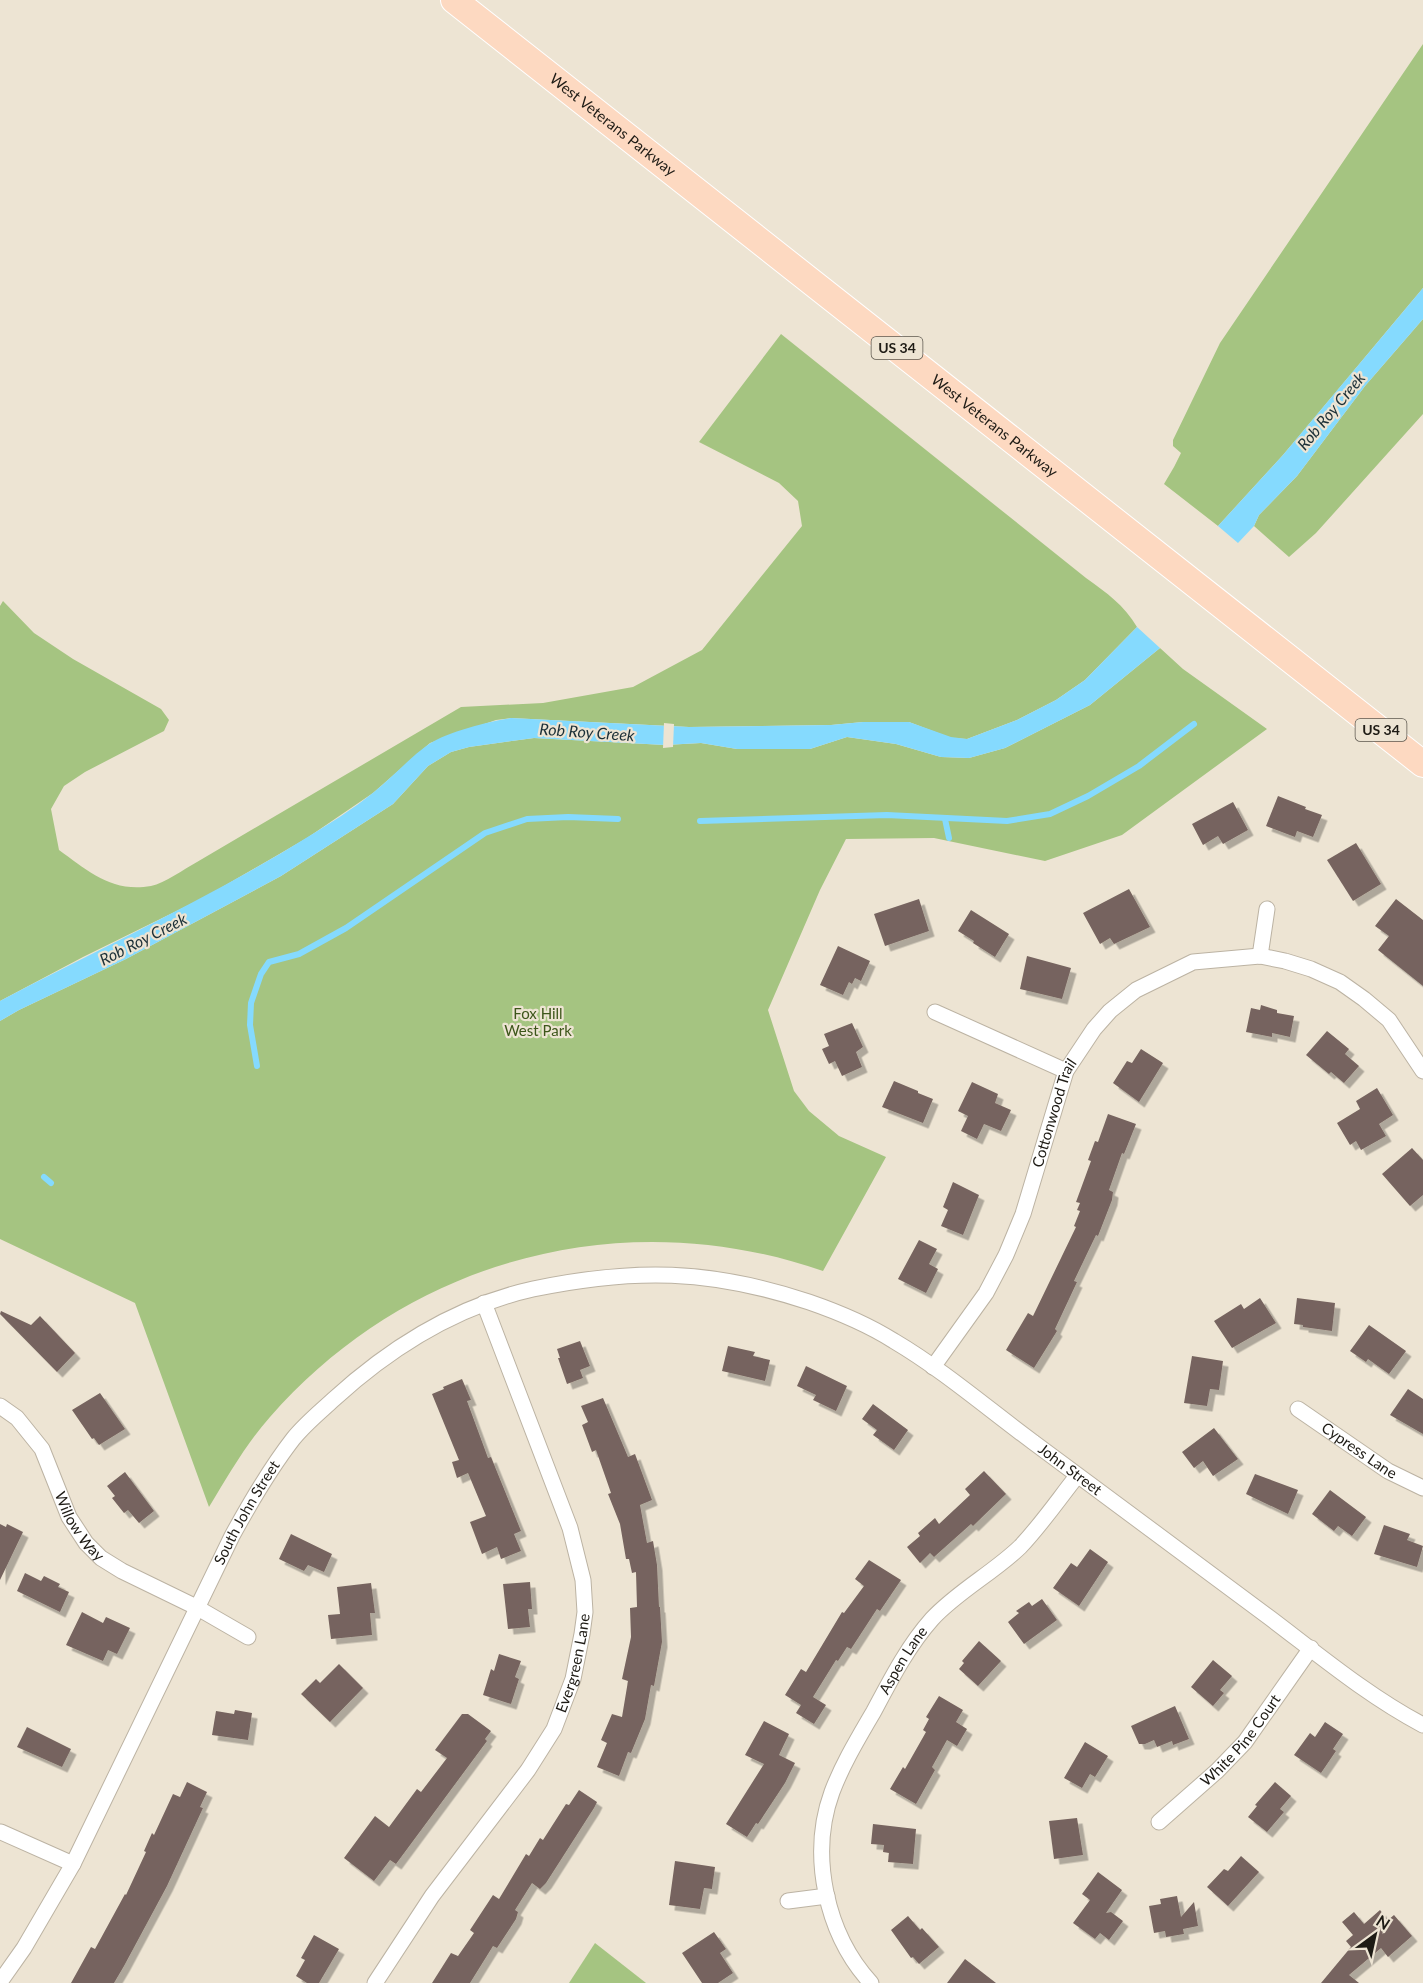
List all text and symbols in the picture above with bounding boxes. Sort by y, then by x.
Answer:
street label: West Veterans Parkway [547,69,680,180]
road number: US 34 [872,337,922,359]
water label: Rob Roy Creek [1293,368,1369,453]
street label: West Veterans Parkway [928,370,1062,481]
water label: Rob Roy Creek [539,719,636,744]
road number: US 34 [1356,719,1406,741]
water label: Rob Roy Creek [96,908,190,969]
park label: Fox Hill West Park [504,1004,572,1039]
street label: Cottonwood Trail [1028,1055,1080,1169]
street label: Cypress Lane [1318,1418,1400,1482]
street label: John Street [1035,1439,1106,1499]
street label: South John Street [210,1456,283,1567]
street label: Willow Way [52,1489,109,1564]
street label: Evergreen Lane [551,1612,593,1715]
street label: Aspen Lane [875,1622,931,1697]
street label: White Pine Court [1196,1690,1284,1789]
north arrow [1345,1905,1405,1965]
text: N [1373,1911,1394,1933]

